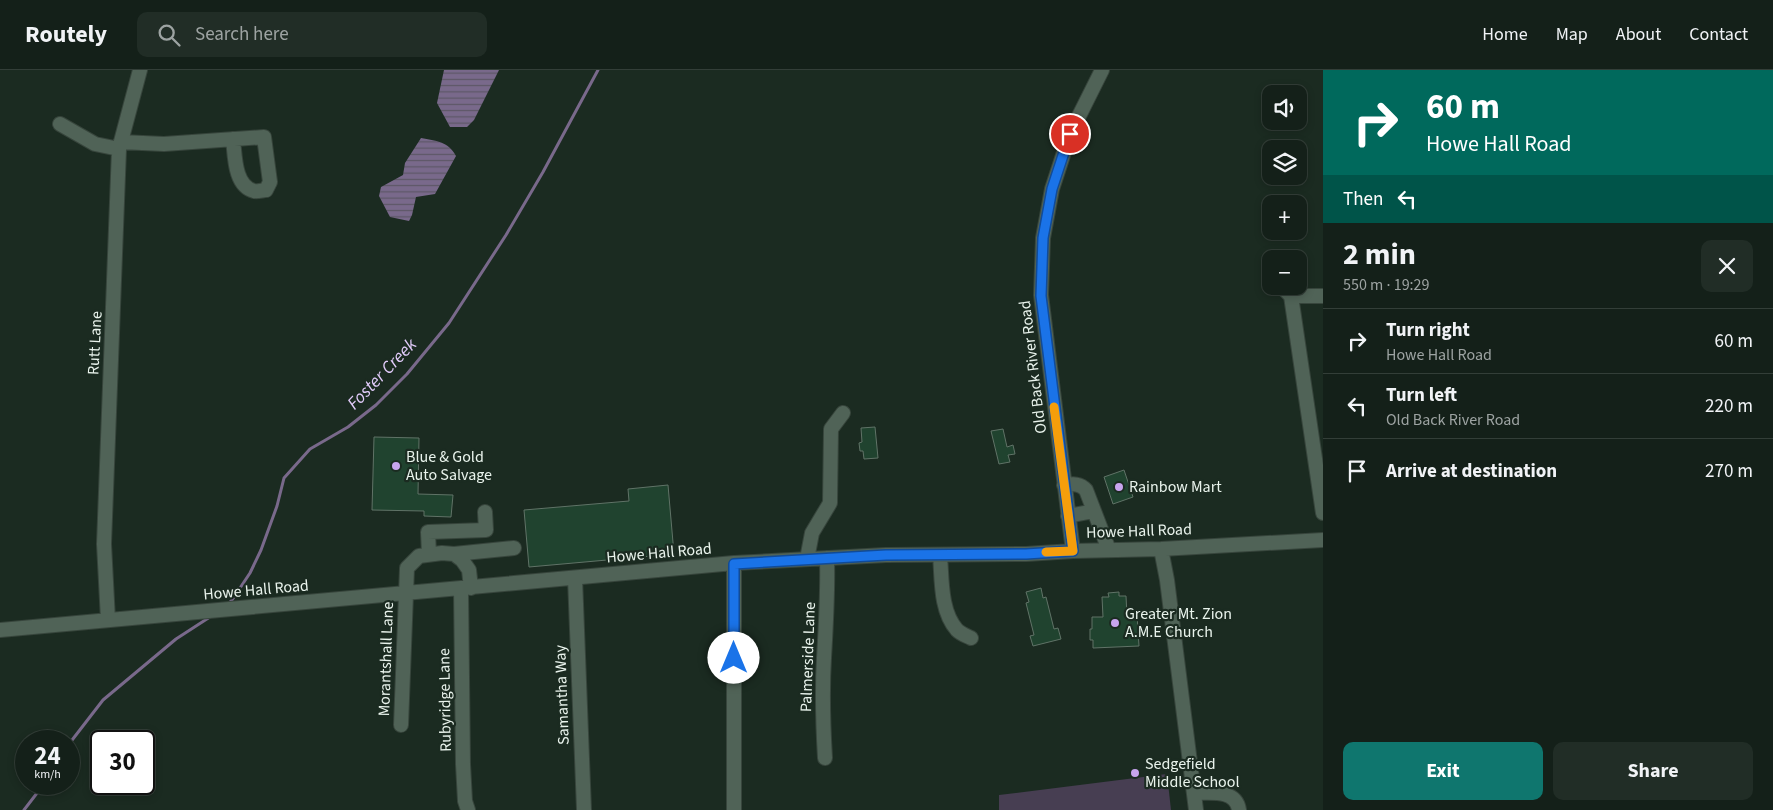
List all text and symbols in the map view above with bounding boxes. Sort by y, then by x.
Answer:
search box [137,12,487,57]
text: Routely [25,17,107,52]
icon: search [155,21,183,49]
text: Search here [195,21,289,48]
text: Home [1482,22,1528,47]
text: Map [1556,22,1588,47]
text: About [1616,22,1661,47]
text: Contact [1689,22,1748,47]
text: 60 m [1426,82,1500,132]
map controls [1262,85,1307,295]
button: sound [1262,85,1307,130]
icon: right [1343,90,1408,155]
pin [1049,113,1091,155]
icon: arrive [1056,120,1084,148]
text: Howe Hall Road [1426,128,1572,160]
button: layers [1262,140,1307,185]
icon: left [1393,185,1421,213]
text: Then [1343,186,1383,213]
button: + [1262,195,1307,240]
text: 2 min [1343,233,1416,276]
button: close [1701,240,1753,292]
button: − [1262,250,1307,295]
text: 550 m · 19:29 [1343,274,1430,296]
street label: Old Back River Road [1014,299,1052,435]
street label: Rutt Lane [82,310,108,376]
text: Turn right [1386,317,1470,344]
icon: right [1343,327,1371,355]
text: 60 m [1715,328,1753,355]
water label: Foster Creek [342,332,423,415]
text: Howe Hall Road [1386,344,1492,366]
text: Turn left [1386,382,1457,409]
icon: left [1343,392,1371,420]
text: 220 m [1705,393,1753,420]
text: Old Back River Road [1386,409,1520,431]
place label: Blue & Gold Auto Salvage [406,446,492,486]
icon: arrive [1343,457,1371,485]
text: Arrive at destination [1386,458,1557,485]
text: 270 m [1705,458,1753,485]
marker: Blue & Gold Auto Salvage [390,460,402,472]
place label: Rainbow Mart [1129,476,1222,498]
marker: Rainbow Mart [1113,481,1125,493]
street label: Howe Hall Road [1086,518,1192,544]
street label: Howe Hall Road [605,537,713,569]
street label: Howe Hall Road [202,574,310,606]
street label: Morantshall Lane [373,601,399,717]
street label: Palmerside Lane [795,601,821,713]
place label: Greater Mt. Zion A.M.E Church [1125,603,1232,643]
marker: Greater Mt. Zion A.M.E Church [1109,617,1121,629]
position arrow [707,631,759,683]
street label: Samantha Way [549,644,575,745]
street label: Rubyridge Lane [433,648,457,752]
speed limit sign: 30 [90,730,155,795]
text: 24 [34,738,61,774]
button: Exit [1343,742,1543,800]
button: Share [1553,742,1753,800]
place label: Sedgefield Middle School [1145,753,1240,793]
text: km/h [34,766,61,783]
marker: Sedgefield Middle School [1129,767,1141,779]

